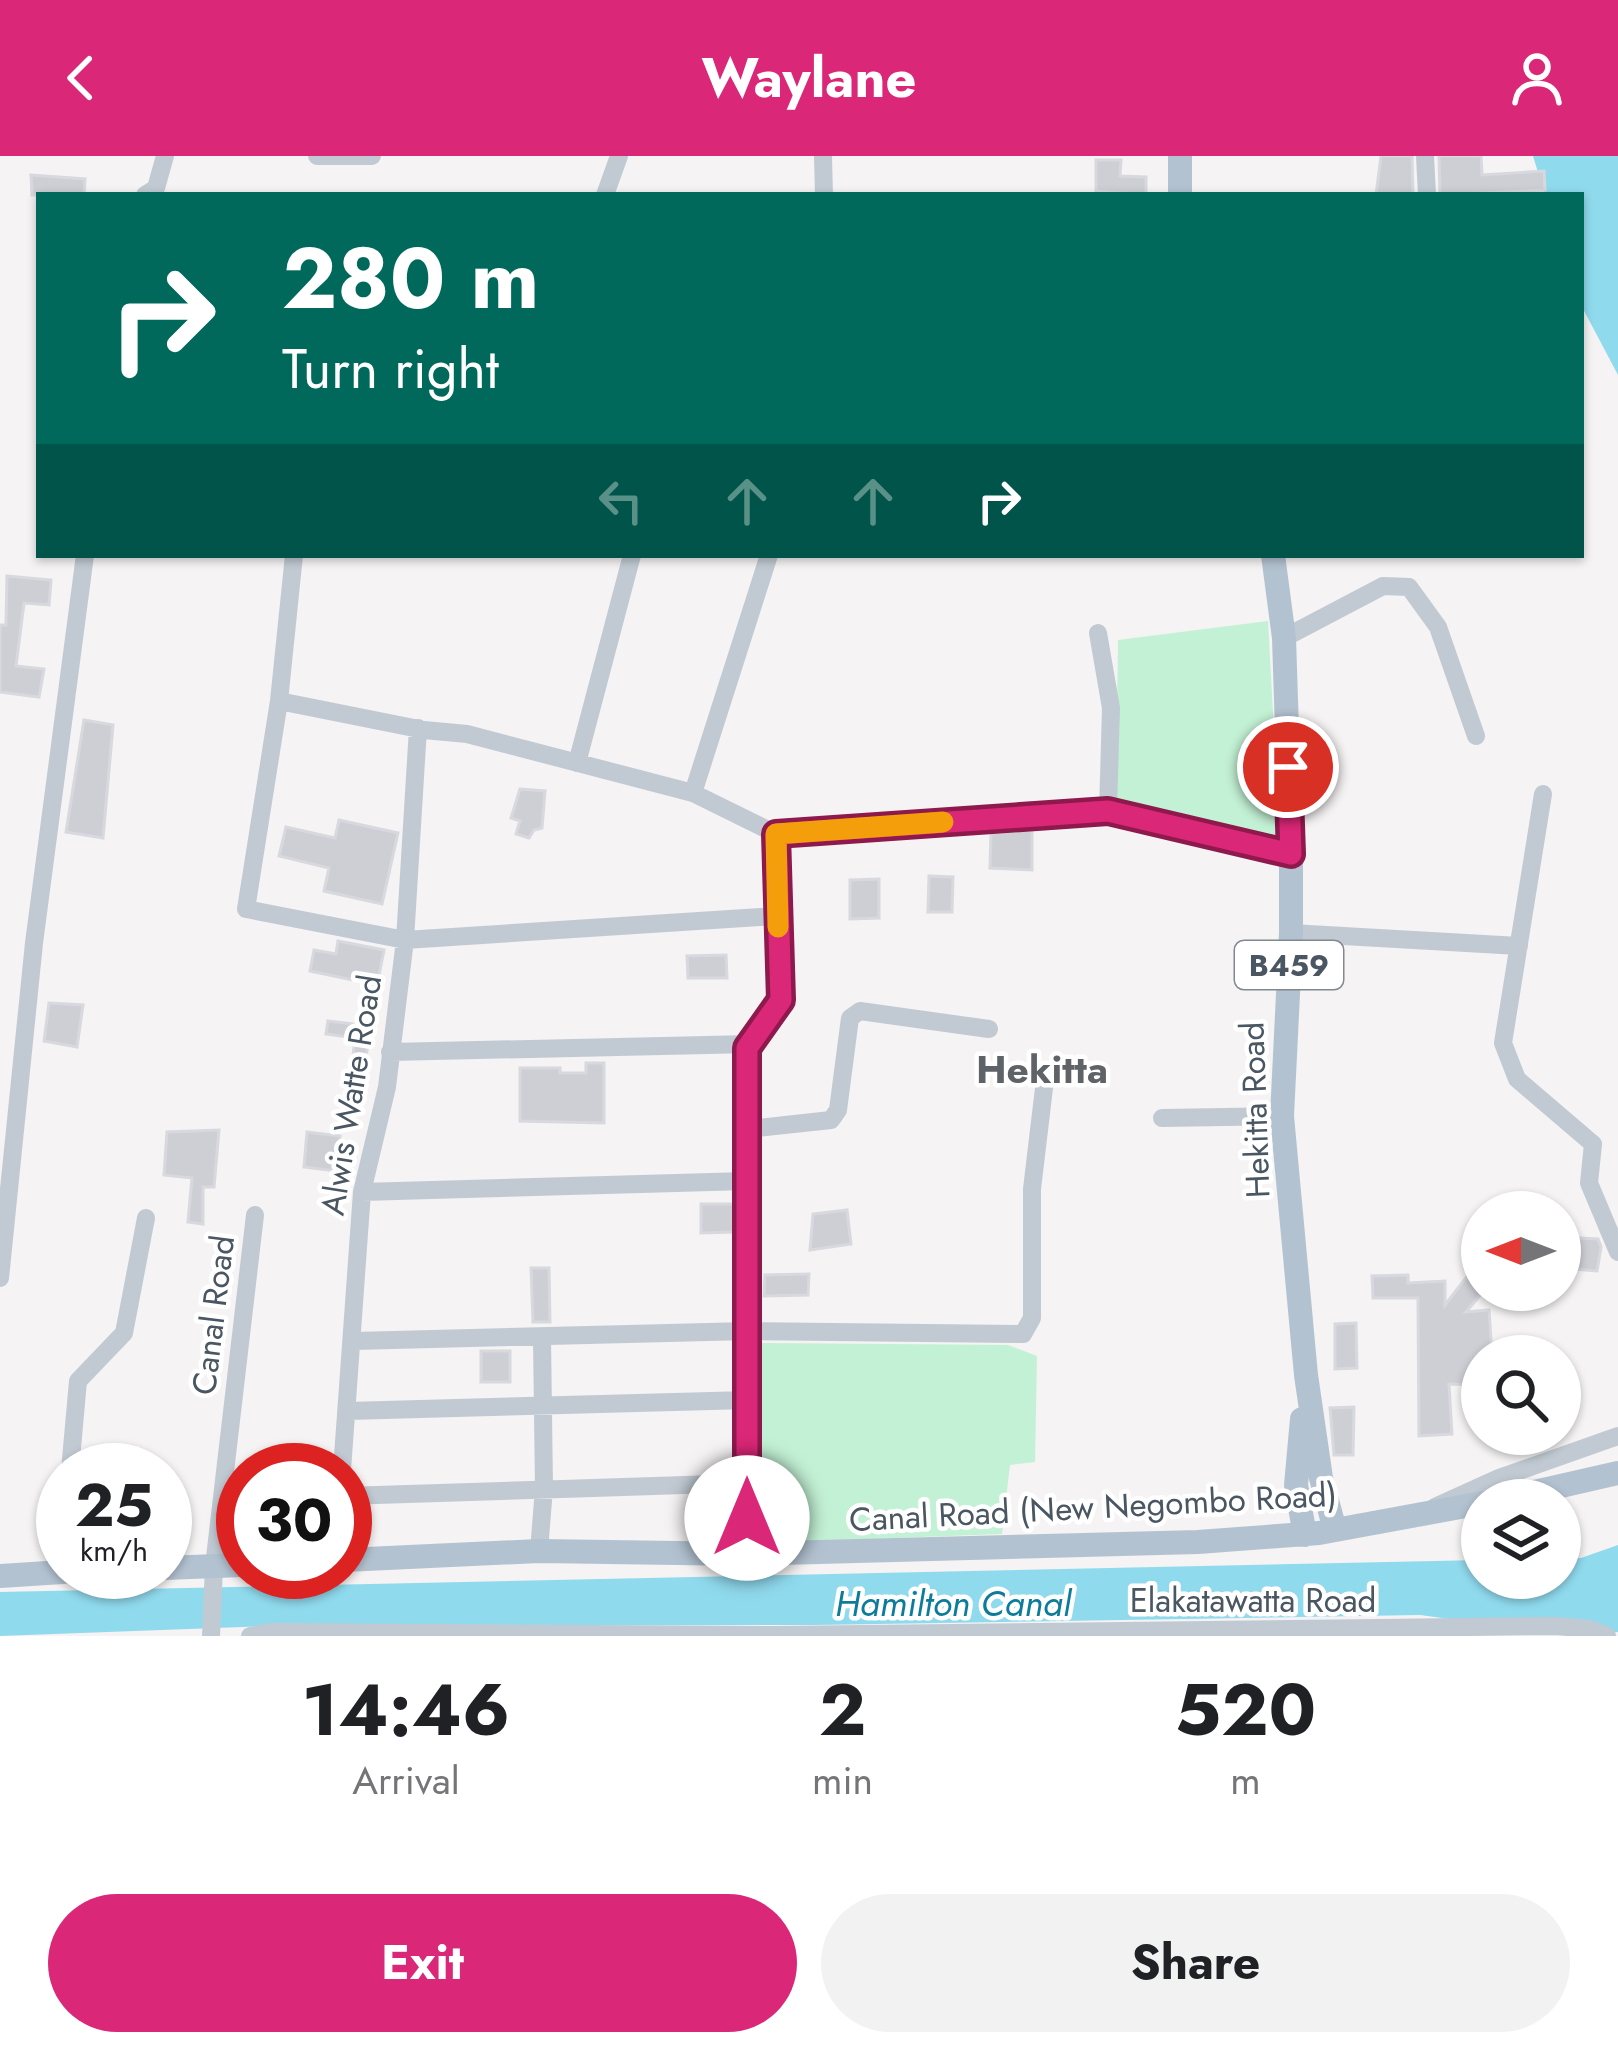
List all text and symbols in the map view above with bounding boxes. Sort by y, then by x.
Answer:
text: Waylane [702,39,916,117]
icon: back [48,45,114,111]
icon: person [1504,45,1570,111]
text: 280 m [282,218,539,340]
icon: right [84,240,240,396]
text: Turn right [282,330,499,408]
icon: left [588,468,654,534]
icon: ahead [714,468,780,534]
icon: ahead [840,468,906,534]
icon: right [966,468,1032,534]
pin [1237,716,1339,818]
icon: arrive [1255,734,1321,800]
road number: B459 [1235,941,1343,989]
street label: Alwis Watte Road [309,971,393,1219]
street label: Hekitta Road [1228,1021,1282,1199]
district label: Hekitta [976,1041,1108,1098]
north arrow [1461,1191,1581,1311]
map controls [1461,1191,1581,1599]
street label: Canal Road [180,1233,246,1397]
button: search [1461,1335,1581,1455]
speed limit sign: 30 [216,1443,372,1599]
position arrow [684,1455,810,1581]
text: 25 [75,1462,153,1549]
street label: Canal Road (New Negombo Road) [848,1471,1338,1543]
button: layers [1461,1479,1581,1599]
text: km/h [80,1529,148,1572]
water label: Hamilton Canal [835,1577,1073,1629]
street label: Elakatawatta Road [1130,1577,1376,1624]
text: 14:46 [302,1658,510,1762]
text: 2 [819,1658,866,1762]
text: 520 [1175,1658,1316,1762]
text: Arrival [352,1752,460,1809]
text: min [812,1752,873,1809]
text: m [1230,1752,1261,1809]
button: Exit [48,1894,797,2032]
button: Share [821,1894,1570,2032]

